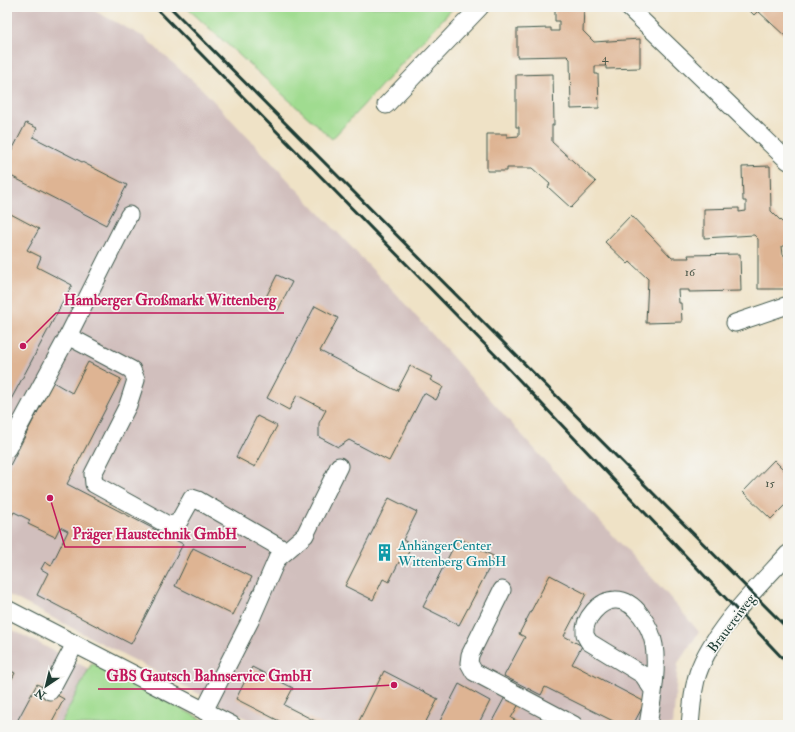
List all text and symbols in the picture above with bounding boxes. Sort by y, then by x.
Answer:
house number: 4 [602,51,609,66]
house number: 16 [685,265,696,280]
callout: Hamberger Großmarkt Wittenberg [56,286,284,313]
text: Hamberger Großmarkt Wittenberg [64,291,277,311]
house number: 15 [765,476,775,491]
callout: Präger Haustechnik GmbH [65,520,246,547]
text: Präger Haustechnik GmbH [73,525,237,545]
place label: AnhängerCenter Wittenberg GmbH [397,537,506,570]
building icon: AnhängerCenter Wittenberg GmbH [375,543,395,563]
street label: Brauereiweg [704,590,760,656]
callout: GBS Gautsch Bahnservice GmbH [98,662,320,689]
north arrow [26,666,66,706]
text: GBS Gautsch Bahnservice GmbH [106,667,312,686]
text: N [32,685,49,703]

